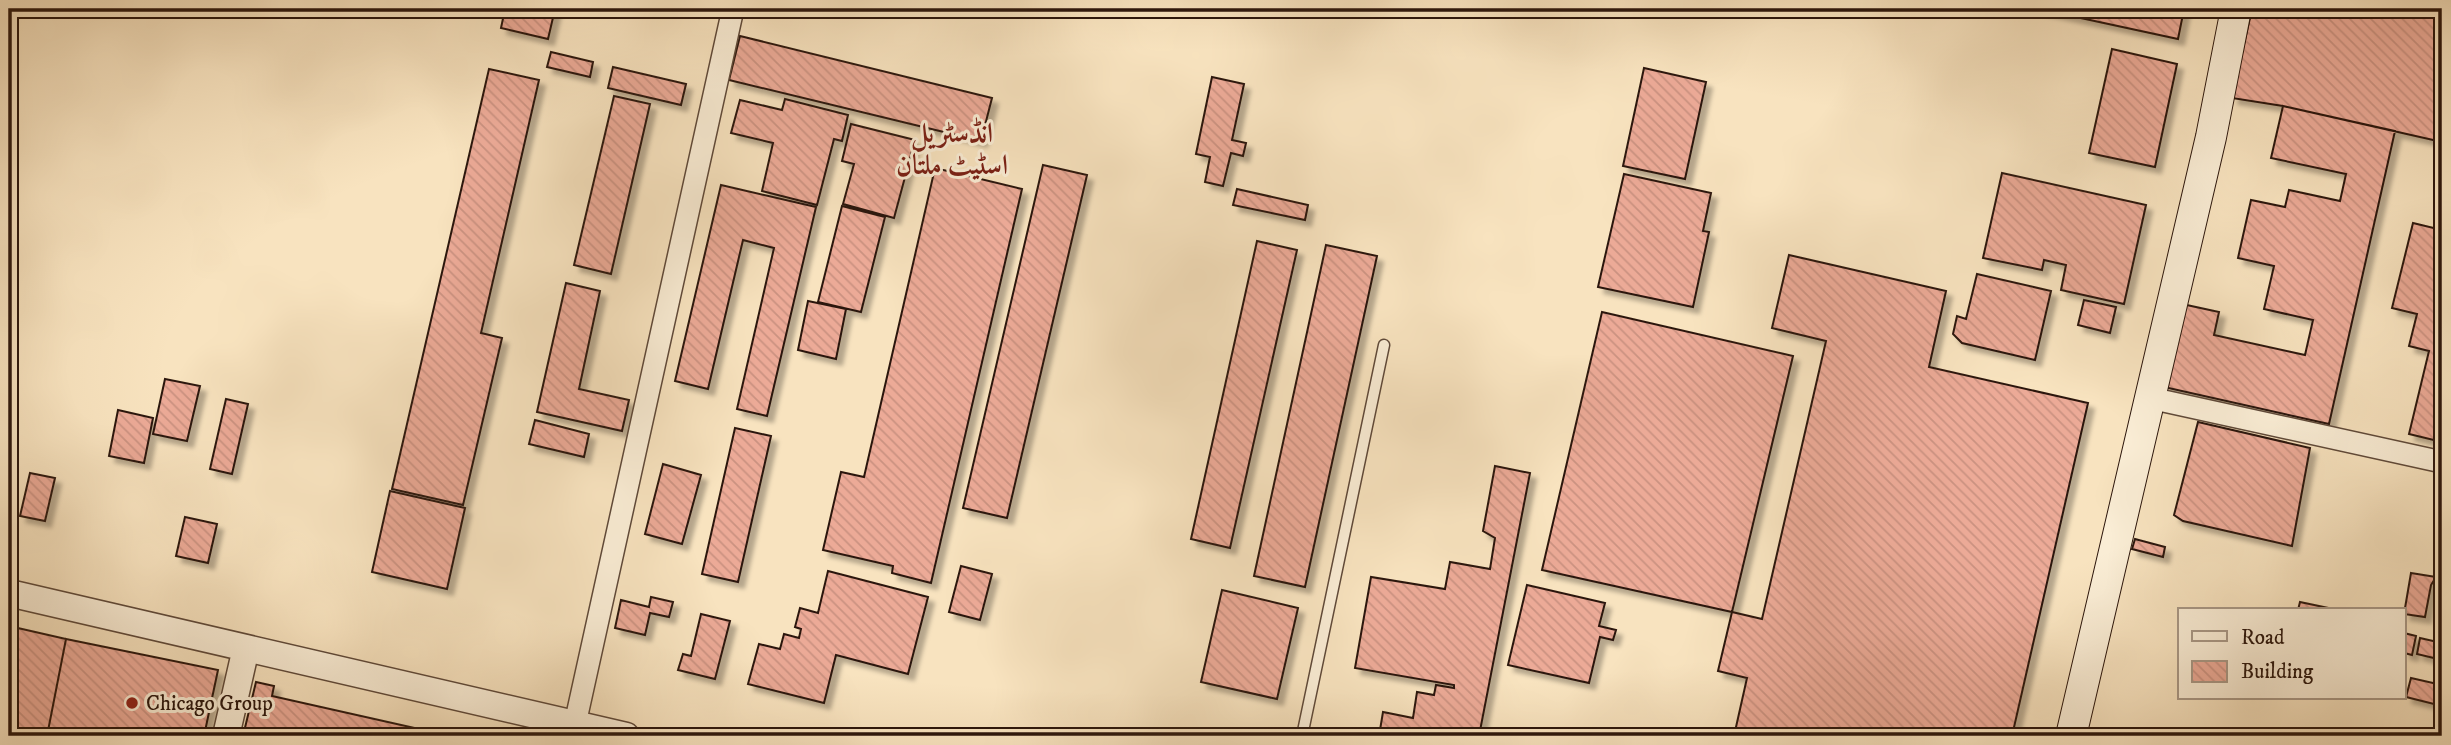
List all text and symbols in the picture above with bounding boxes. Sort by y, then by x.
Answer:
district label: انڈسٹریل اسٹیٹ ملتان [896,116,1008,183]
legend [2178,608,2406,700]
text: Road [2241,625,2285,651]
text: Building [2241,659,2314,685]
place label: Chicago Group [146,691,273,717]
marker: Chicago Group [124,695,140,711]

